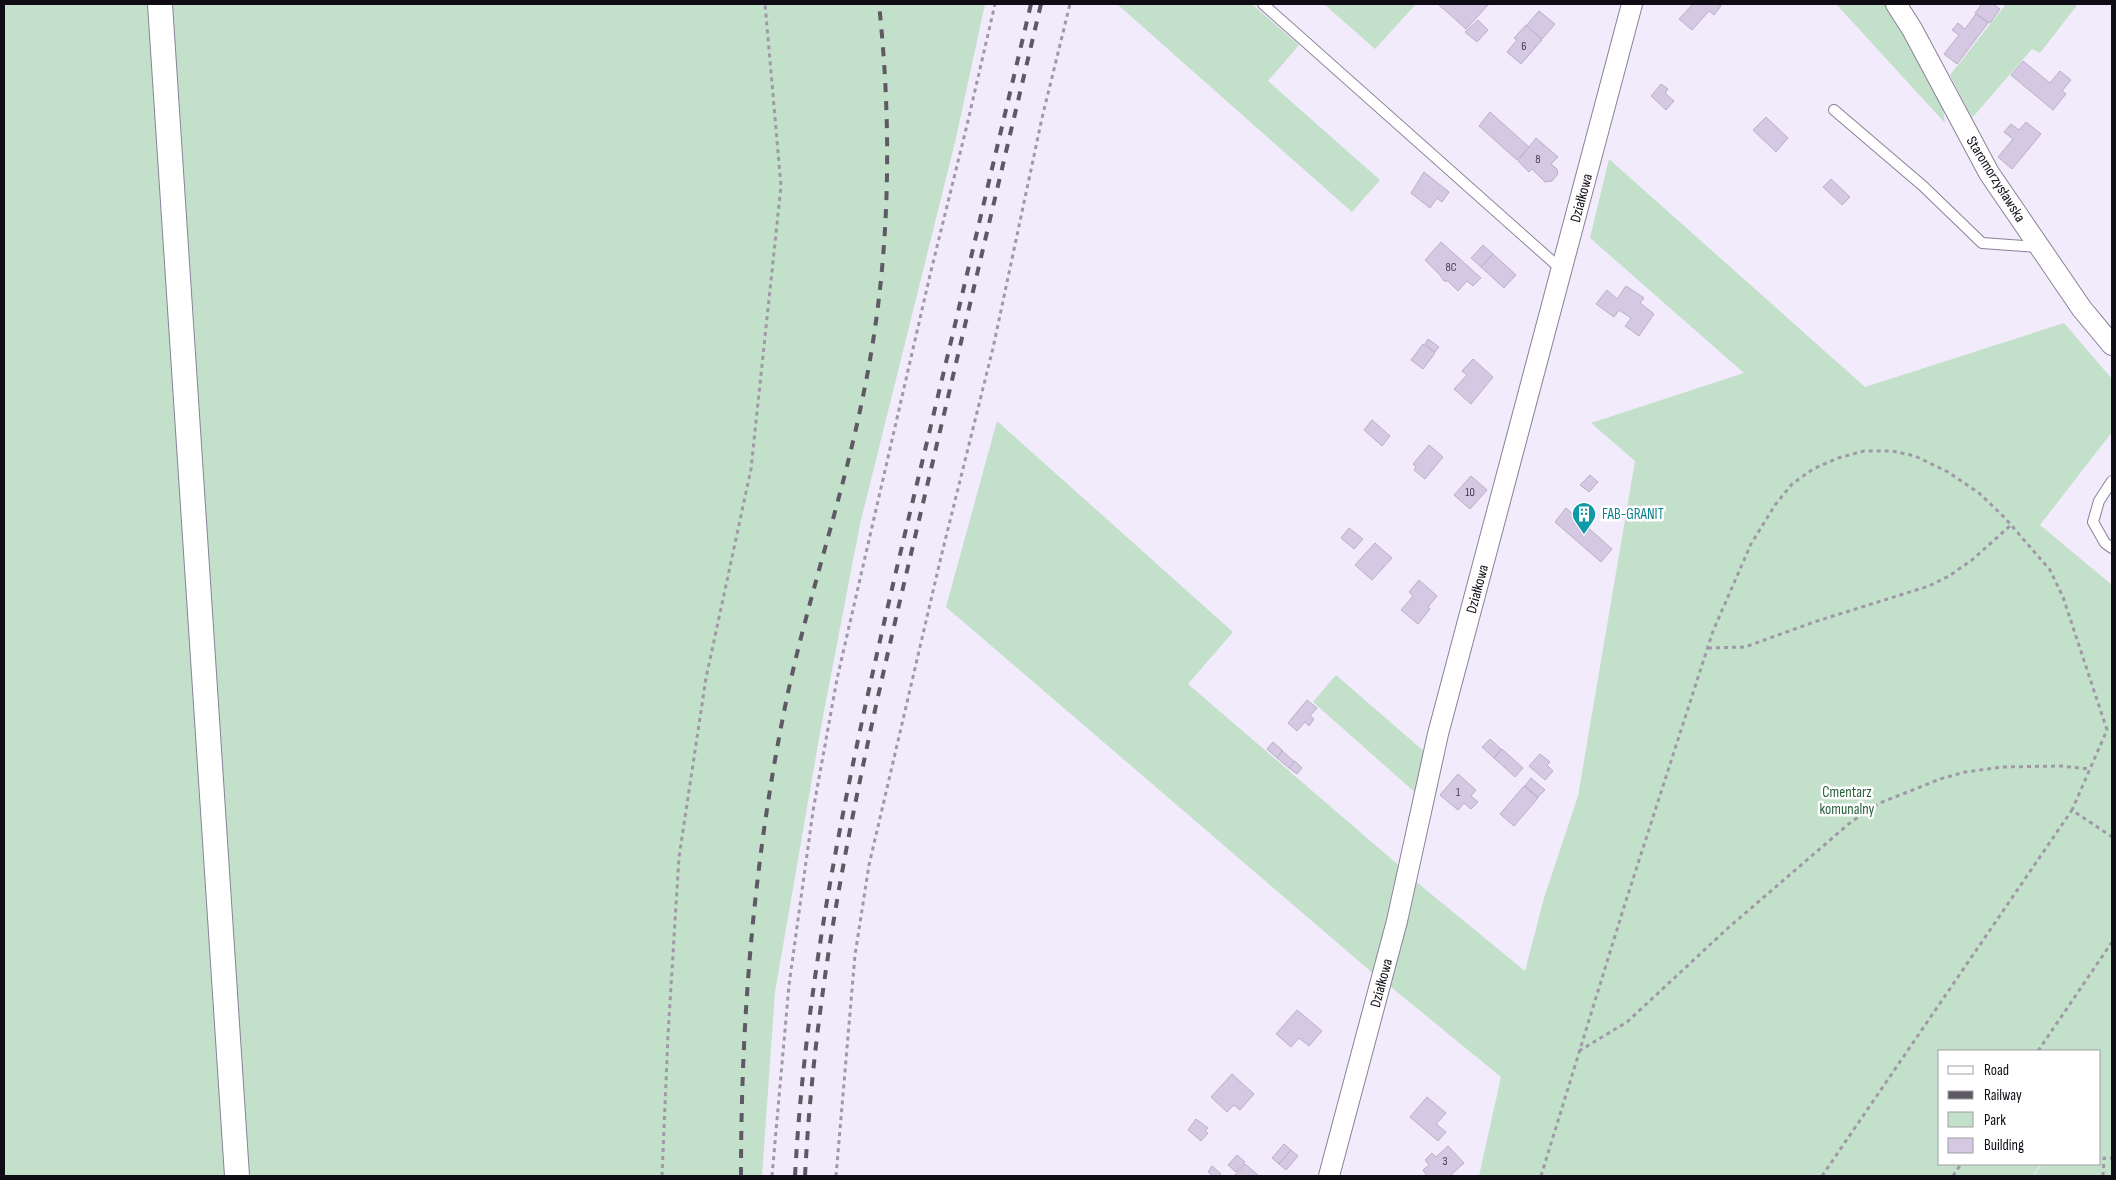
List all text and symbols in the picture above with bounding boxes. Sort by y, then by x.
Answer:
house number: 6 [1521,39,1527,54]
street label: Staromorzysławska [1962,133,2030,226]
house number: 8 [1535,152,1541,167]
street label: Działkowa [1566,171,1597,225]
house number: 8C [1445,260,1457,275]
house number: 10 [1465,485,1475,500]
building icon: FAB-GRANIT [1571,501,1597,535]
place label: FAB-GRANIT [1602,505,1664,524]
street label: Działkowa [1462,562,1493,616]
park label: Cmentarz komunalny [1820,783,1875,819]
house number: 1 [1456,785,1461,800]
street label: Działkowa [1366,956,1397,1010]
legend [1938,1050,2101,1165]
text: Road [1984,1061,2009,1080]
text: Railway [1984,1086,2022,1105]
text: Park [1984,1111,2006,1130]
text: Building [1984,1136,2024,1155]
house number: 3 [1442,1154,1448,1169]

